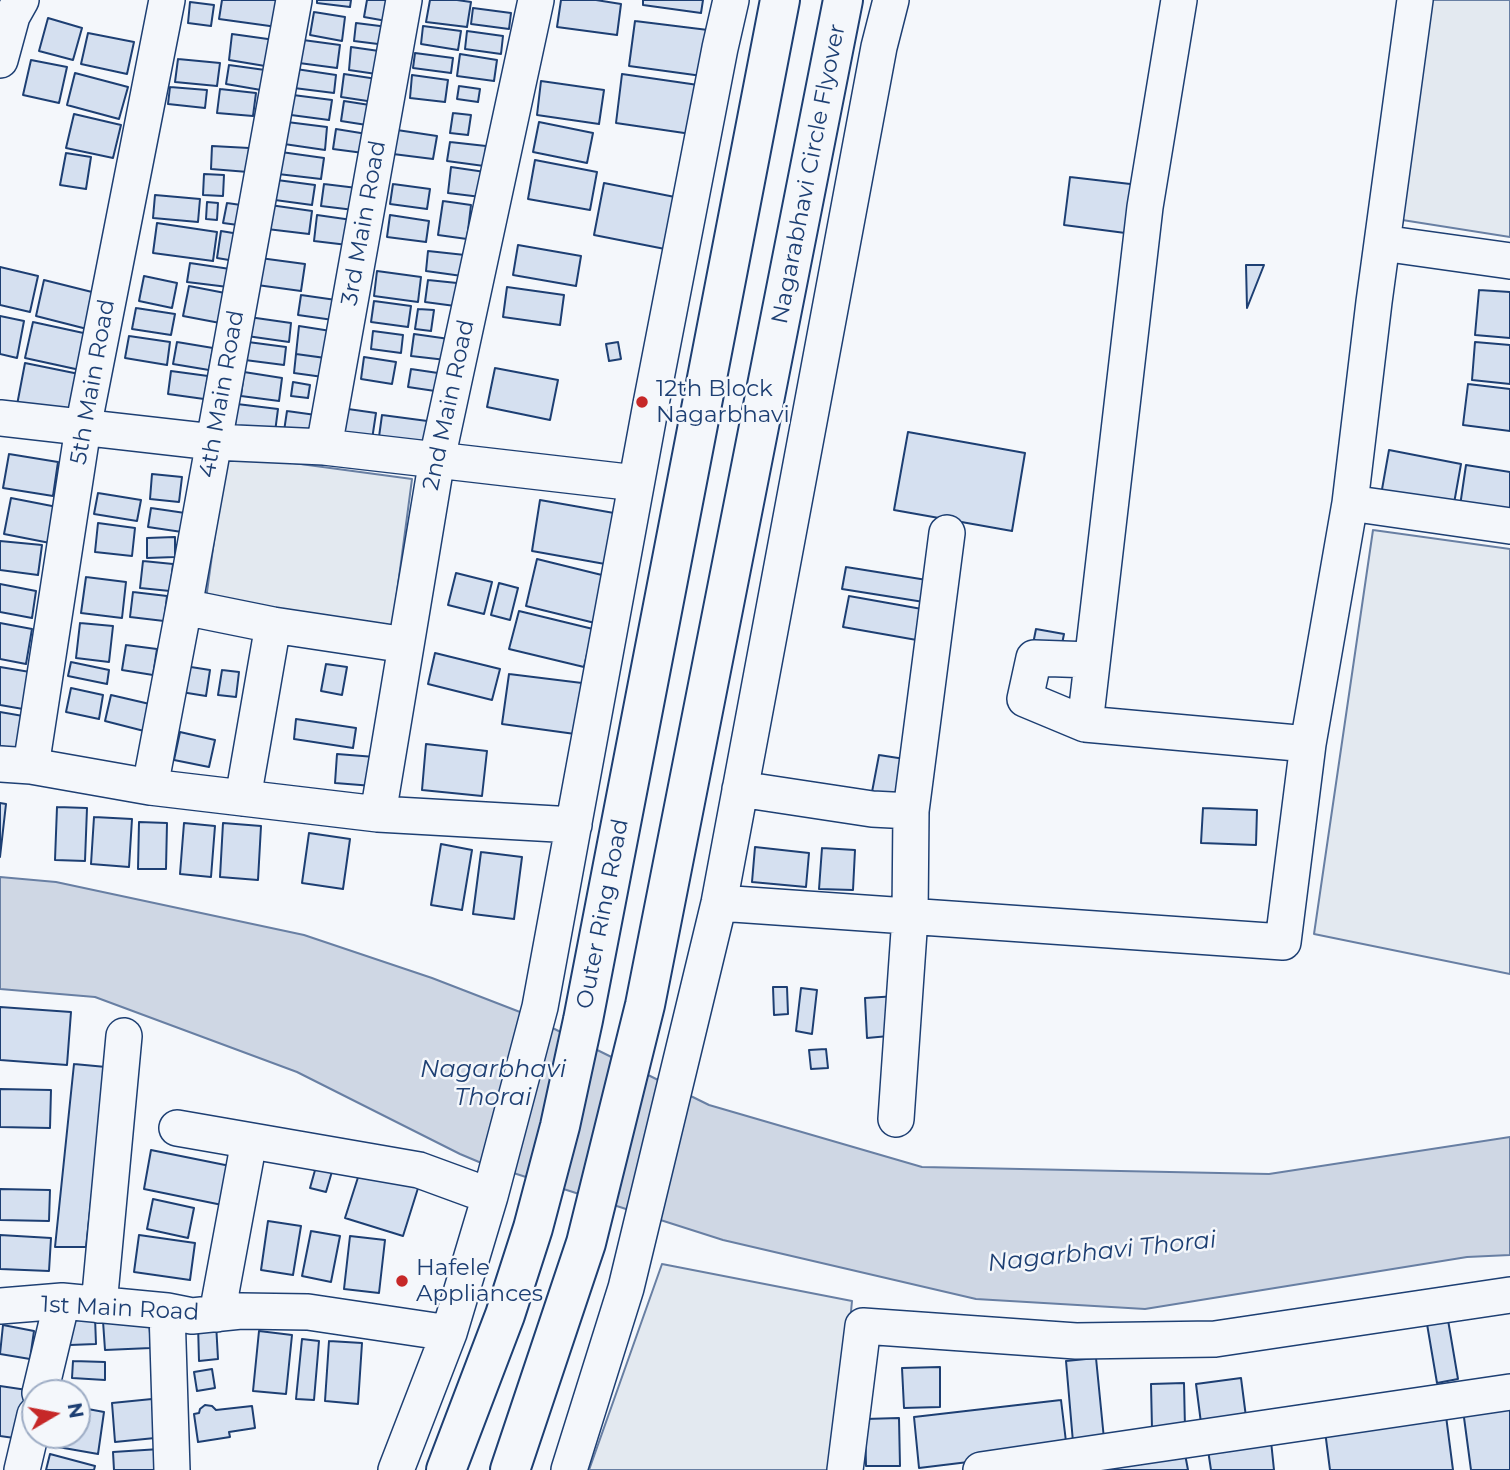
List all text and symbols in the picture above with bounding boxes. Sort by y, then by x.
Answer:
street label: Nagarabhavi Circle Flyover [766,22,852,326]
street label: 3rd Main Road [336,138,392,308]
street label: 5th Main Road [65,297,121,467]
street label: 4th Main Road [194,308,250,480]
street label: 2nd Main Road [417,317,481,493]
place label: 12th Block Nagarbhavi [656,375,790,429]
marker: 12th Block Nagarbhavi [634,394,650,410]
street label: Outer Ring Road [571,817,635,1011]
water label: Nagarbhavi Thorai [420,1056,566,1112]
water label: Nagarbhavi Thorai [986,1226,1218,1278]
place label: Hafele Appliances [416,1254,543,1308]
marker: Hafele Appliances [394,1273,410,1289]
street label: 1st Main Road [40,1291,200,1327]
north arrow [21,1379,91,1449]
text: N [63,1401,88,1420]

